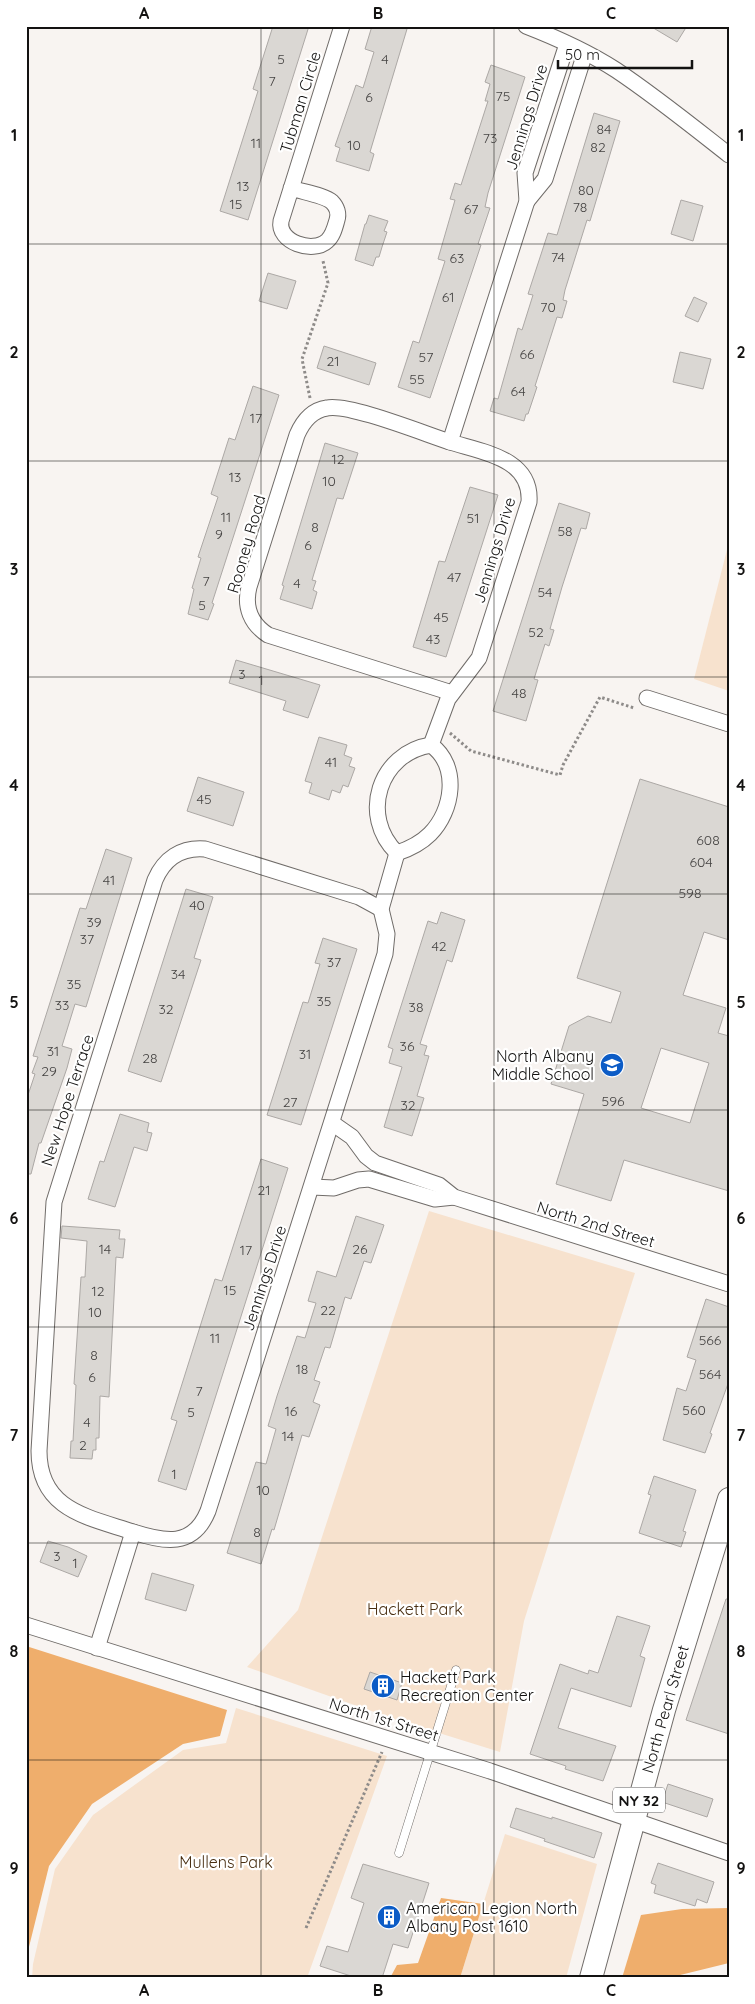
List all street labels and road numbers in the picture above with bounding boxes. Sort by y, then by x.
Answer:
street label: Tubman Circle [275,49,325,155]
street label: Jennings Drive [500,62,552,172]
street label: Rooney Road [222,493,270,595]
street label: Jennings Drive [468,495,520,605]
street label: New Hope Terrace [36,1032,98,1168]
street label: North 2nd Street [535,1197,657,1251]
street label: Jennings Drive [238,1223,290,1333]
street label: North Pearl Street [637,1643,693,1775]
street label: North 1st Street [327,1693,441,1745]
road number: NY 32 [613,1788,665,1812]

